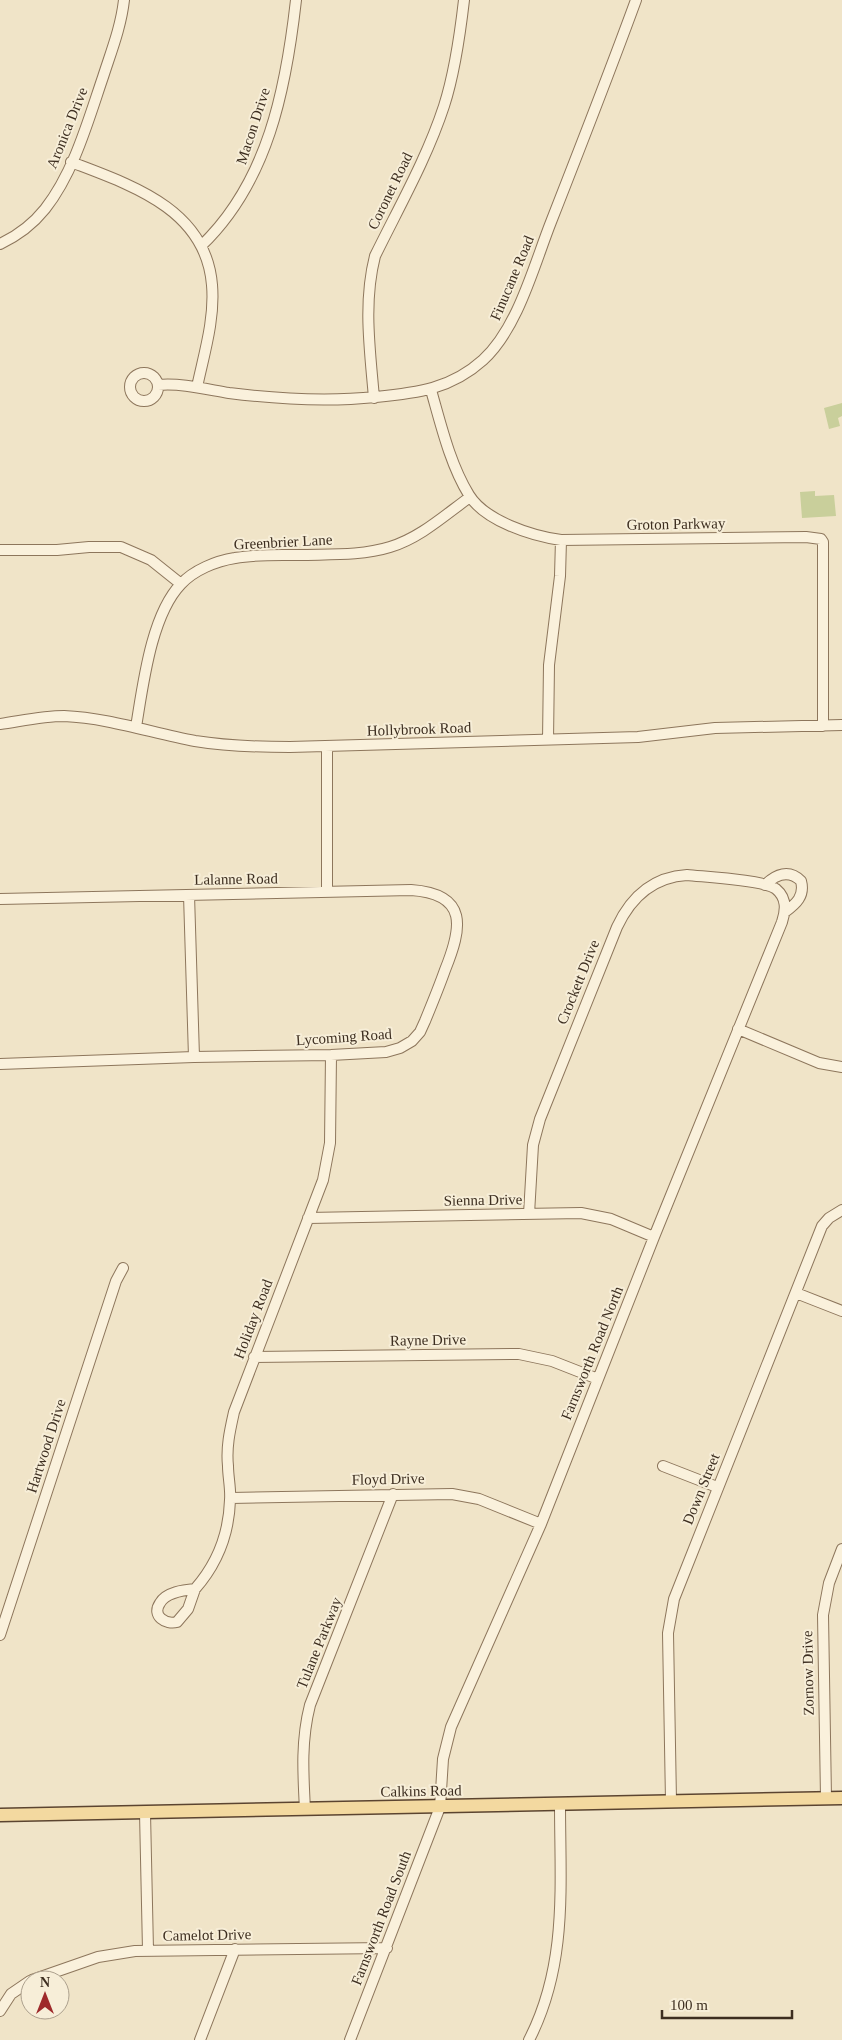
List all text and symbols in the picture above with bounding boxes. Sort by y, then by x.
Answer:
street label: Aronica Drive [43,85,91,171]
street label: Macon Drive [233,85,273,166]
street label: Coronet Road [364,149,416,232]
street label: Finucane Road [487,233,537,323]
street label: Groton Parkway [627,515,726,533]
street label: Greenbrier Lane [233,531,333,553]
street label: Hollybrook Road [366,719,472,739]
street label: Lalanne Road [194,870,278,888]
street label: Crockett Drive [554,937,602,1027]
street label: Lycoming Road [295,1026,393,1048]
street label: Sienna Drive [443,1191,523,1209]
street label: Holiday Road [231,1277,276,1361]
street label: Farnsworth Road North [558,1283,626,1422]
street label: Rayne Drive [390,1331,467,1349]
street label: Hartwood Drive [23,1397,69,1495]
street label: Down Street [679,1450,723,1527]
street label: Floyd Drive [351,1470,425,1488]
street label: Tulane Parkway [293,1594,345,1691]
street label: Zornow Drive [799,1630,817,1716]
street label: Calkins Road [380,1782,462,1800]
street label: Farnsworth Road South [348,1848,414,1987]
street label: Camelot Drive [162,1926,252,1944]
north arrow [20,1970,70,2020]
text: N [40,1975,50,1990]
scale bar [662,1988,792,2020]
text: 100 m [670,1997,708,2013]

